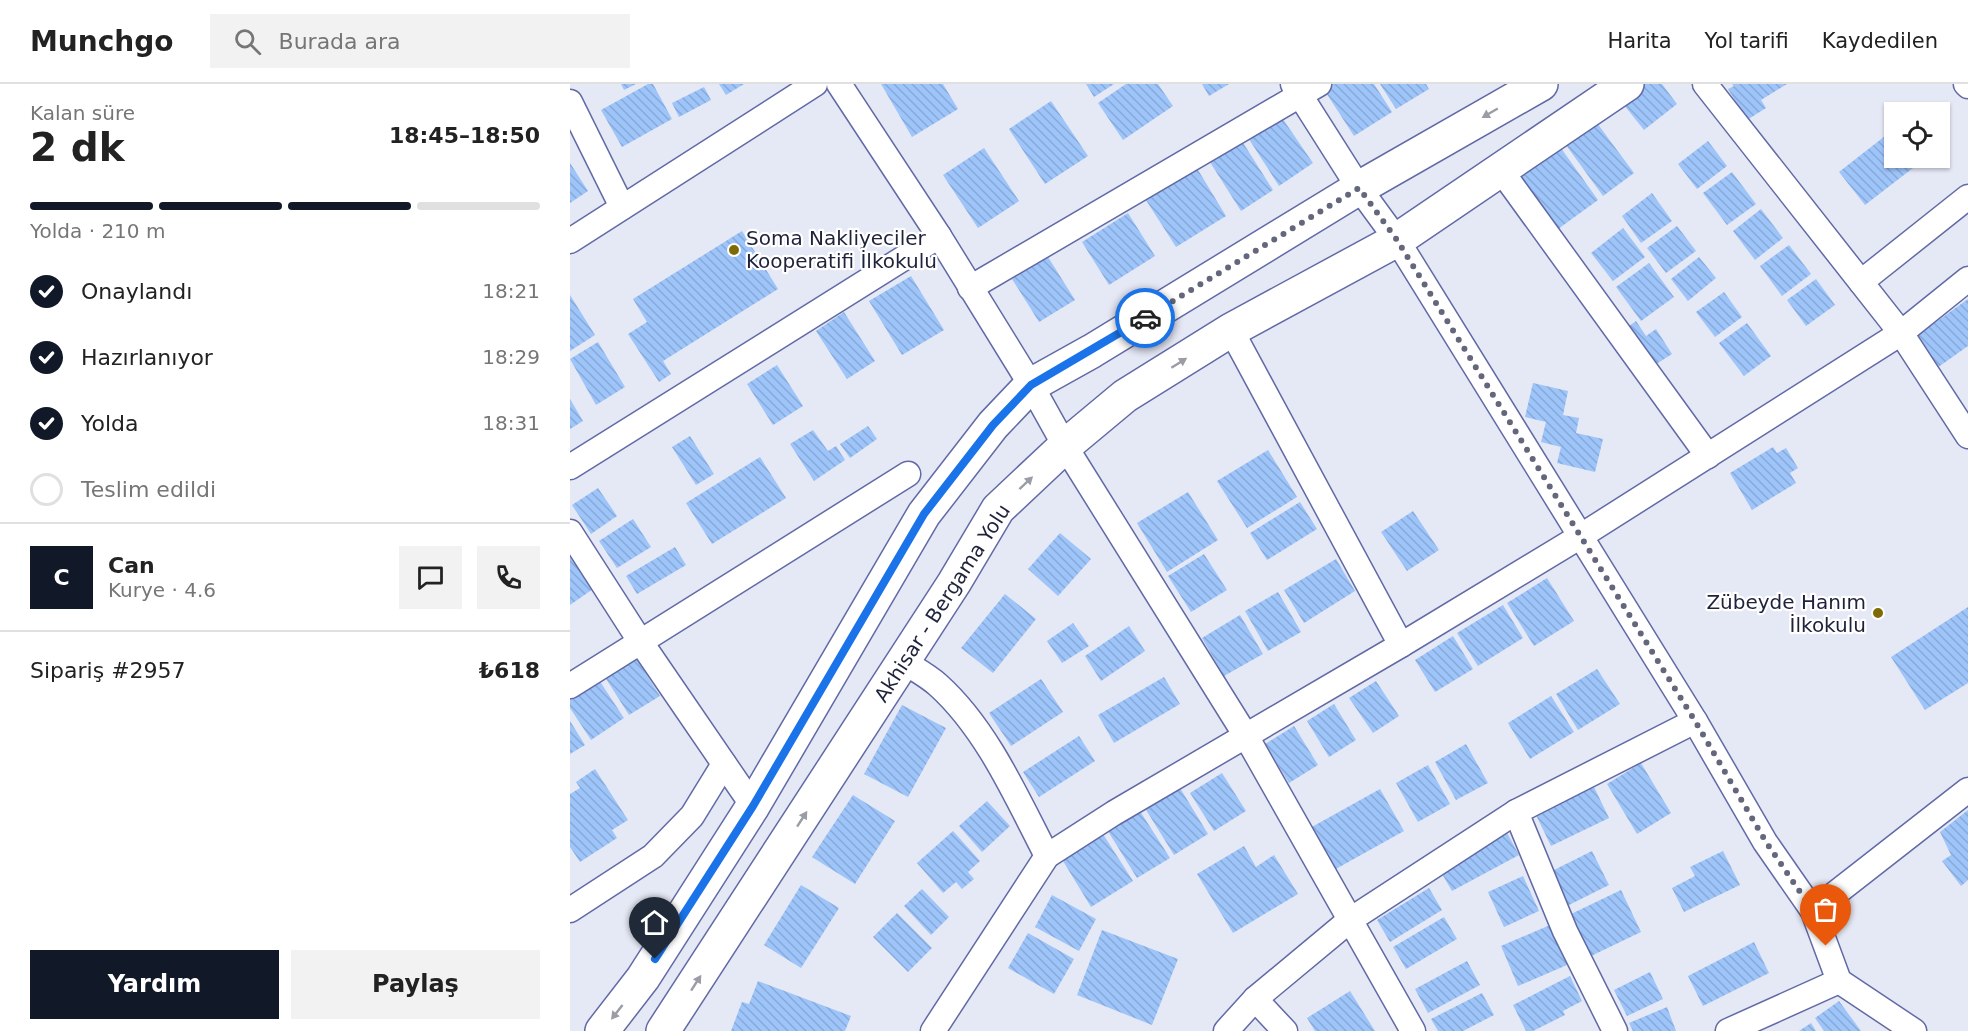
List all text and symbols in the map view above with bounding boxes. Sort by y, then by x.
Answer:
search box [210,14,630,68]
text: Munchgo [30,25,174,58]
icon: search [231,25,264,58]
text: Burada ara [279,29,401,54]
text: Harita [1607,29,1672,53]
text: Yol tarifi [1705,29,1789,53]
text: Kaydedilen [1822,29,1938,53]
text: Kalan süre [30,101,135,125]
map controls [1884,102,1950,168]
button: locate [1884,102,1950,168]
one-way arrow [1481,108,1498,118]
text: 18:45–18:50 [389,123,540,148]
text: 2 dk [30,125,125,170]
text: Yolda · 210 m [30,219,165,243]
place label: Soma Nakliyeciler Kooperatifi İlkokulu [746,226,937,273]
marker: Soma Nakliyeciler Kooperatifi İlkokulu [727,243,741,257]
icon: check [30,275,63,308]
text: Onaylandı [81,279,192,304]
text: 18:21 [482,279,540,303]
courier [1115,288,1175,348]
icon: car [1129,302,1162,335]
icon: check [30,341,63,374]
text: Hazırlanıyor [81,345,213,370]
text: 18:29 [482,345,540,369]
one-way arrow [1170,357,1187,368]
icon: check [30,407,63,440]
text: Yolda [81,411,139,436]
text: 18:31 [482,411,540,435]
one-way arrow [1018,476,1033,490]
text: Teslim edildi [81,477,216,502]
street label: Akhisar - Bergama Yolu [869,499,1015,707]
button: chat [399,546,462,609]
button: phone [477,546,540,609]
text: Can [108,553,155,578]
text: C [53,565,70,590]
text: Kurye · 4.6 [108,578,216,602]
place label: Zübeyde Hanım İlkokulu [1706,590,1866,637]
marker: Zübeyde Hanım İlkokulu [1871,606,1885,620]
text: Sipariş #2957 [30,658,186,683]
text: ₺618 [479,658,540,683]
one-way arrow [796,811,807,827]
pin [1800,884,1851,946]
icon: bag [1809,893,1842,926]
pin [629,897,680,959]
icon: home [638,906,671,939]
button: Yardım [30,950,279,1019]
button: Paylaş [291,950,540,1019]
one-way arrow [690,974,701,991]
one-way arrow [611,1004,623,1019]

